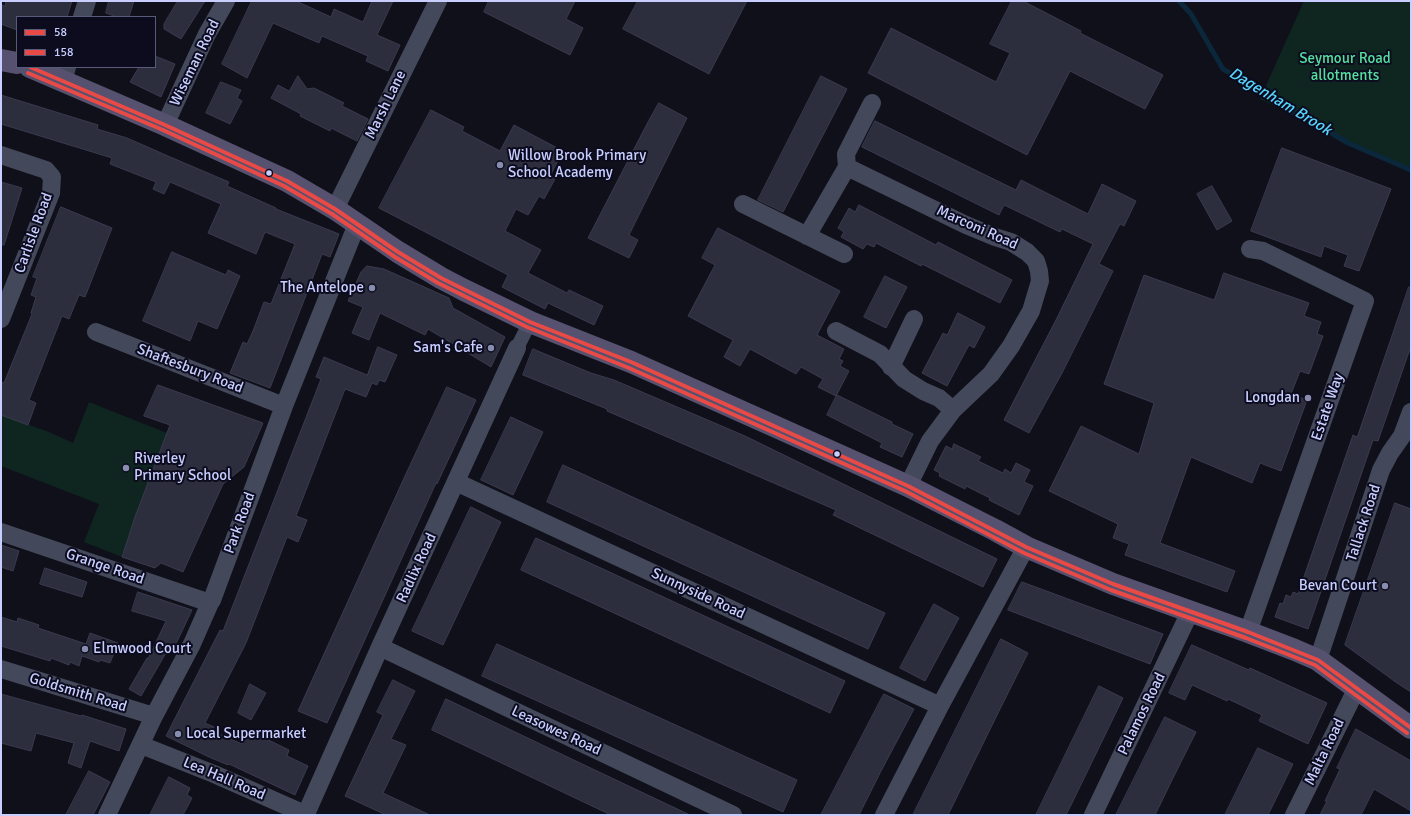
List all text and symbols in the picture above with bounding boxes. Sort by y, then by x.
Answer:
legend [16,16,156,68]
street label: Wiseman Road [166,17,224,109]
text: 58 [54,25,67,40]
text: 158 [54,45,73,60]
park label: Seymour Road allotments [1299,50,1391,85]
water label: Dagenham Brook [1225,64,1335,140]
street label: Marsh Lane [362,68,410,142]
place label: Willow Brook Primary School Academy [508,147,646,182]
marker: Willow Brook Primary School Academy [495,160,505,170]
unlabelled marker [264,168,274,178]
street label: Carlisle Road [11,190,57,276]
street label: Marconi Road [933,202,1021,254]
place label: The Antelope [280,279,364,297]
marker: The Antelope [367,283,377,293]
place label: Sam's Cafe [413,339,483,357]
street label: Shaftesbury Road [134,340,246,398]
marker: Sam's Cafe [486,343,496,353]
street label: Estate Way [1308,371,1348,443]
place label: Longdan [1245,389,1300,407]
marker: Longdan [1303,393,1313,403]
unlabelled marker [832,449,842,459]
place label: Riverley Primary School [134,450,231,485]
marker: Riverley Primary School [121,463,131,473]
street label: Tallack Road [1343,482,1385,564]
street label: Park Road [221,490,259,556]
street label: Radlix Road [393,530,441,606]
street label: Grange Road [63,545,147,589]
street label: Sunnyside Road [648,564,748,624]
place label: Bevan Court [1299,577,1377,595]
marker: Bevan Court [1380,581,1390,591]
place label: Elmwood Court [93,640,191,658]
marker: Elmwood Court [80,644,90,654]
street label: Goldsmith Road [27,670,129,716]
street label: Palamos Road [1114,670,1170,758]
street label: Leasowes Road [508,702,604,760]
street label: Malta Road [1301,716,1349,788]
place label: Local Supermarket [186,725,306,743]
marker: Local Supermarket [173,729,183,739]
street label: Lea Hall Road [180,754,268,804]

